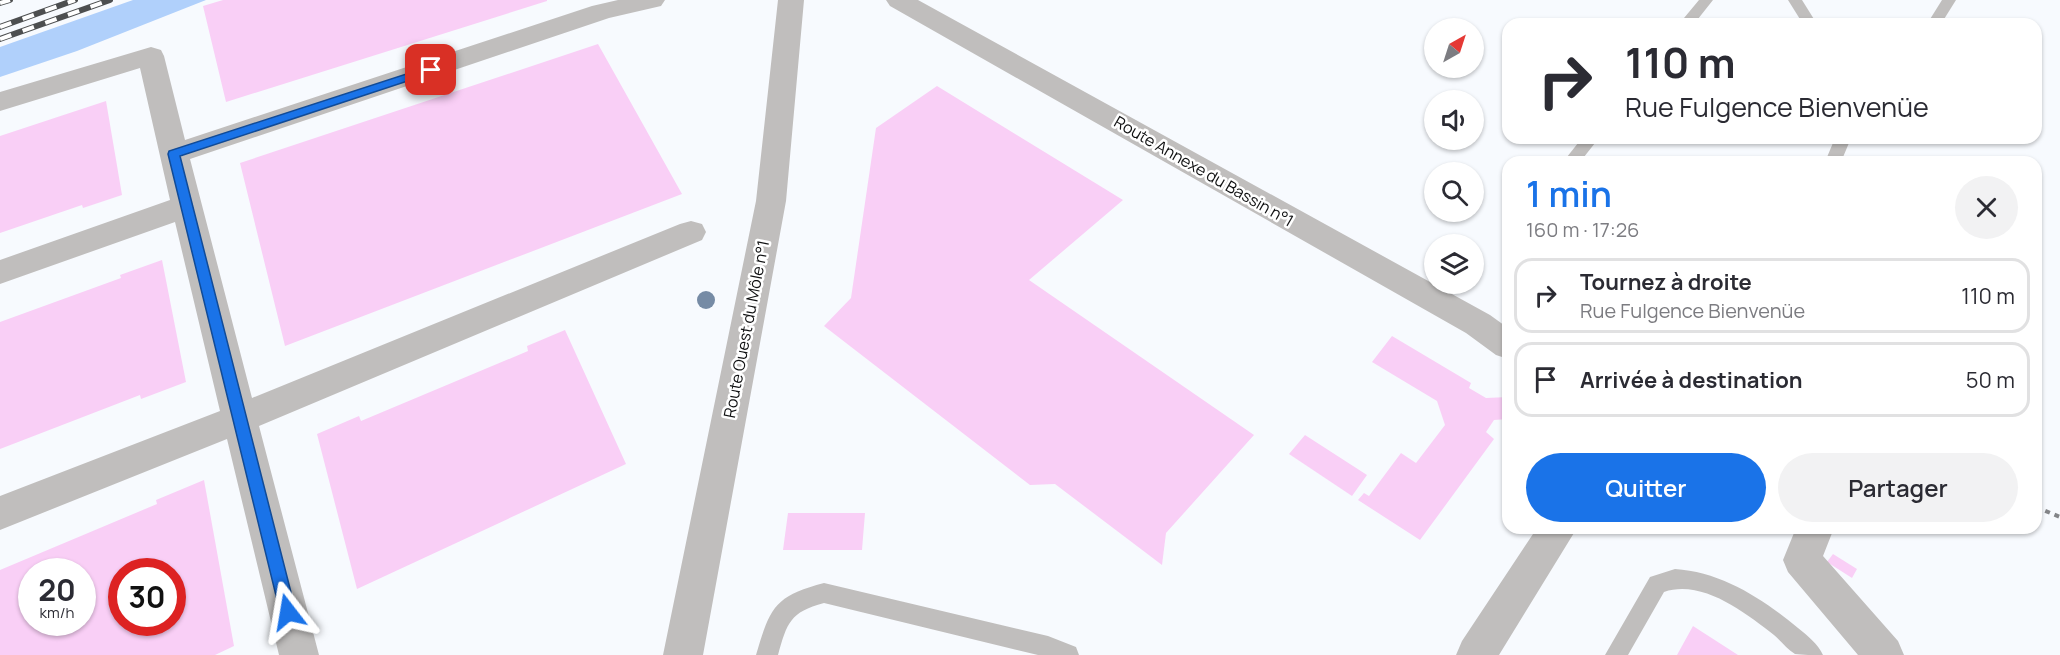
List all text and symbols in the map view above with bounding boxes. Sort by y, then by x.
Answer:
north arrow [1424,18,1484,78]
map controls [1424,18,1484,294]
text: 110 m [1625,33,1736,91]
icon: right [1526,42,1604,120]
pin [405,44,456,95]
icon: arrive [414,53,447,86]
text: Rue Fulgence Bienvenüe [1625,88,1929,125]
button: sound [1424,90,1484,150]
street label: Route Annexe du Bassin n°1 [1110,111,1298,231]
button: search [1424,162,1484,222]
text: 1 min [1526,169,1612,218]
button: close [1955,176,2018,239]
text: 160 m · 17:26 [1526,216,1640,243]
button: layers [1424,234,1484,294]
street label: Route Ouest du Môle n°1 [718,238,774,420]
text: Tournez à droite [1580,267,1752,297]
icon: right [1529,279,1562,312]
text: 110 m [1961,281,2015,311]
text: Rue Fulgence Bienvenüe [1580,297,1805,324]
icon: arrive [1529,363,1562,396]
text: Arrivée à destination [1580,365,1803,395]
text: 50 m [1966,365,2015,395]
button: Quitter [1526,453,1766,522]
button: Partager [1778,453,2018,522]
speed limit sign: 30 [108,558,186,636]
text: 20 [38,569,76,610]
position arrow [256,580,320,644]
text: km/h [40,602,74,623]

